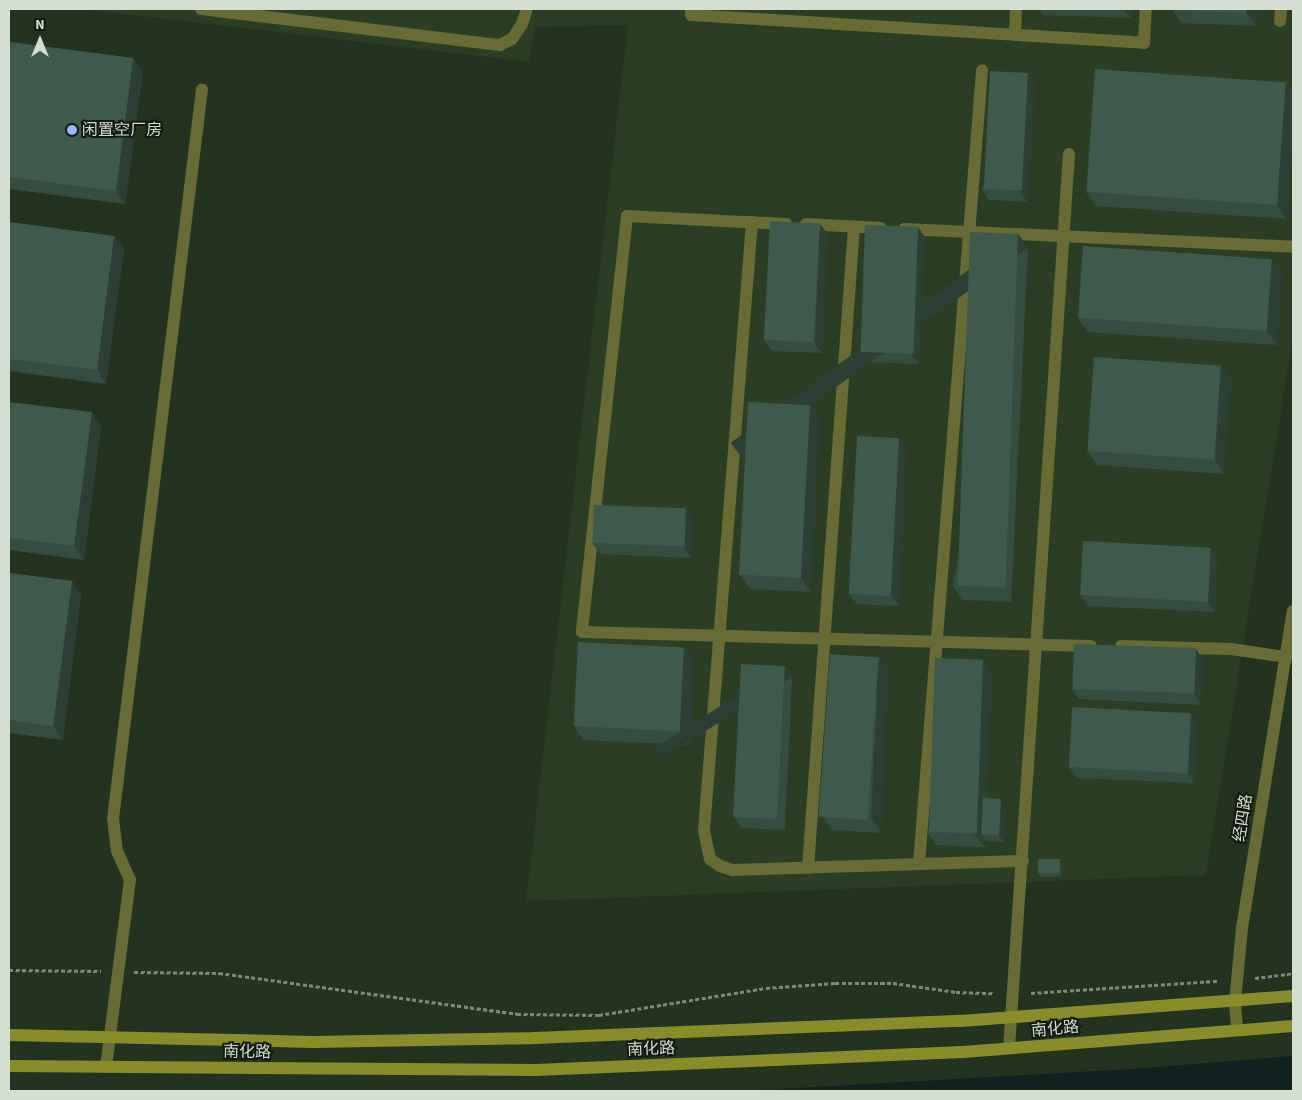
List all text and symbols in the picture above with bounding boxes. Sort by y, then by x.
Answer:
north arrow [15,15,65,65]
text: N [35,15,45,35]
place label: 闲置空厂房 [82,120,162,140]
marker: 闲置空厂房 [66,124,78,136]
street label: 经四路 [1230,793,1256,843]
street label: 南化路 [1030,1017,1080,1041]
street label: 南化路 [627,1039,675,1059]
street label: 南化路 [223,1042,271,1062]

